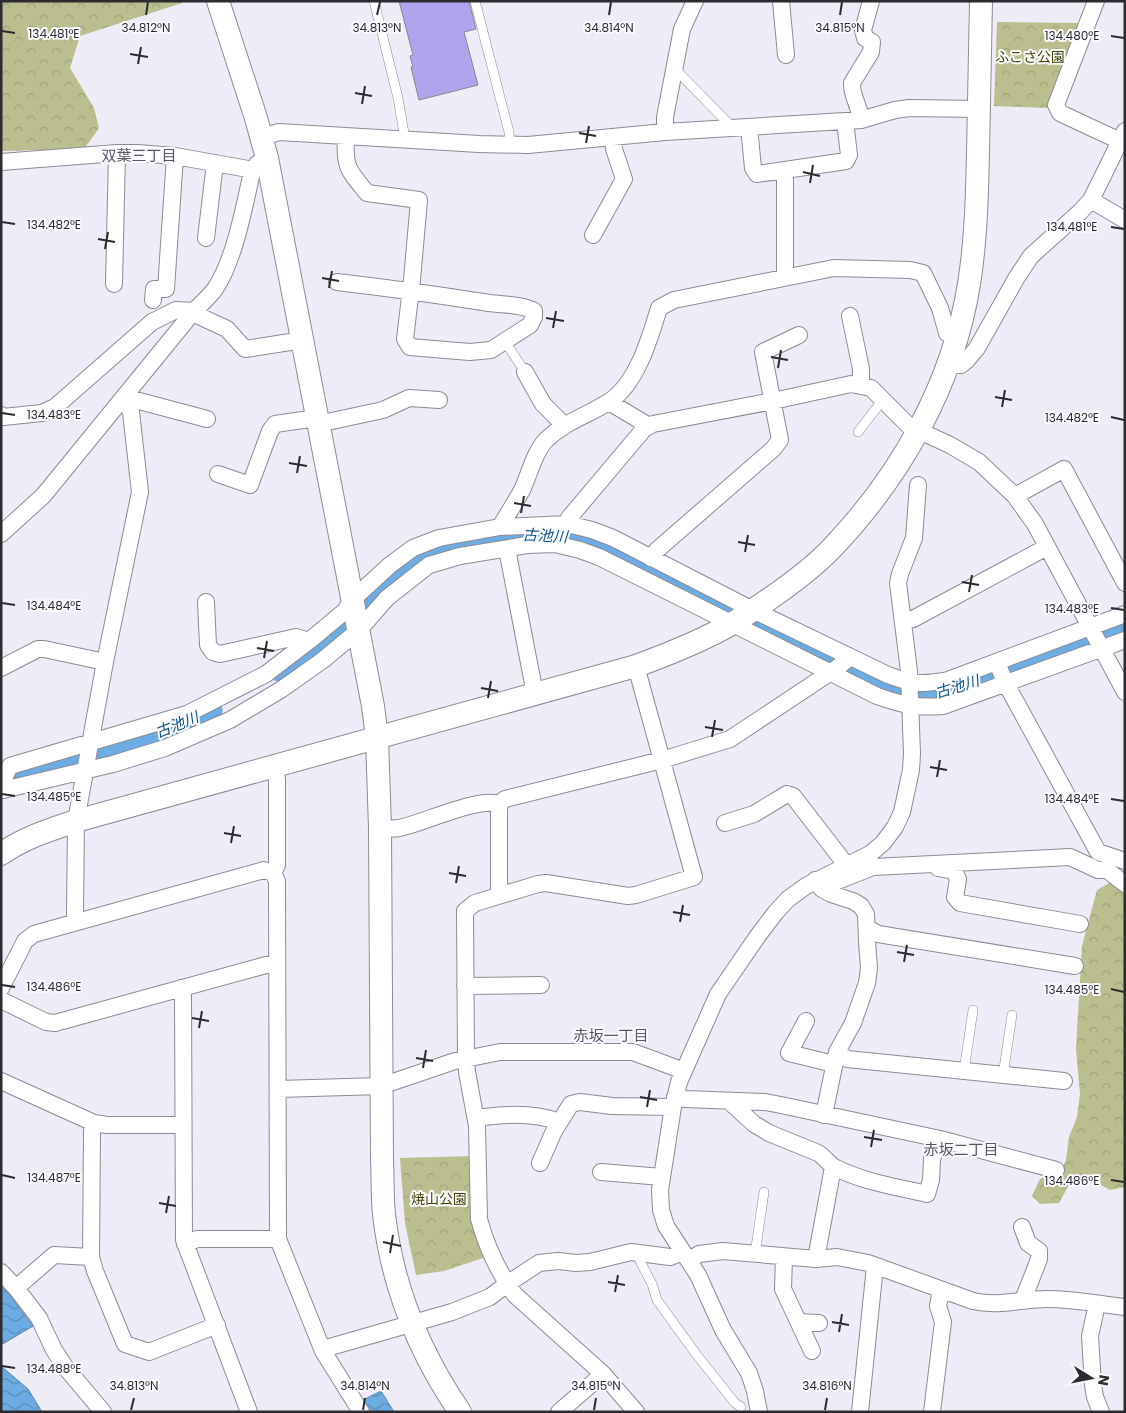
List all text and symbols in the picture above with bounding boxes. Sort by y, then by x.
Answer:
text: 34.812°N [122,19,170,36]
text: 34.813°N [353,19,401,36]
text: 34.814°N [584,19,634,36]
text: 34.815°N [815,19,865,36]
text: 134.481°E [28,25,80,42]
text: 134.480°E [1045,27,1099,44]
park label: ふこさ公園 [995,47,1065,67]
district label: 双葉三丁目 [101,145,177,166]
text: 134.482°E [27,216,81,233]
text: 134.481°E [1046,218,1098,235]
text: 134.483°E [27,406,81,423]
text: 134.482°E [1045,409,1099,426]
water label: 古池川 [522,524,570,547]
text: 134.484°E [27,597,81,614]
text: 134.483°E [1045,600,1099,617]
water label: 古池川 [932,669,983,703]
water label: 古池川 [152,706,203,743]
text: 134.485°E [27,788,81,805]
text: 134.484°E [1045,790,1099,807]
text: 134.486°E [27,978,81,995]
text: 134.485°E [1045,981,1099,998]
district label: 赤坂一丁目 [573,1025,649,1046]
district label: 赤坂二丁目 [923,1139,999,1160]
text: 134.487°E [27,1169,81,1186]
text: 134.486°E [1045,1172,1099,1189]
park label: 焼山公園 [411,1189,467,1209]
north arrow [1066,1353,1116,1403]
text: 134.488°E [27,1360,81,1377]
text: N [1093,1373,1115,1387]
text: 34.813°N [110,1377,158,1394]
text: 34.814°N [340,1377,390,1394]
text: 34.815°N [571,1377,621,1394]
text: 34.816°N [802,1377,852,1394]

